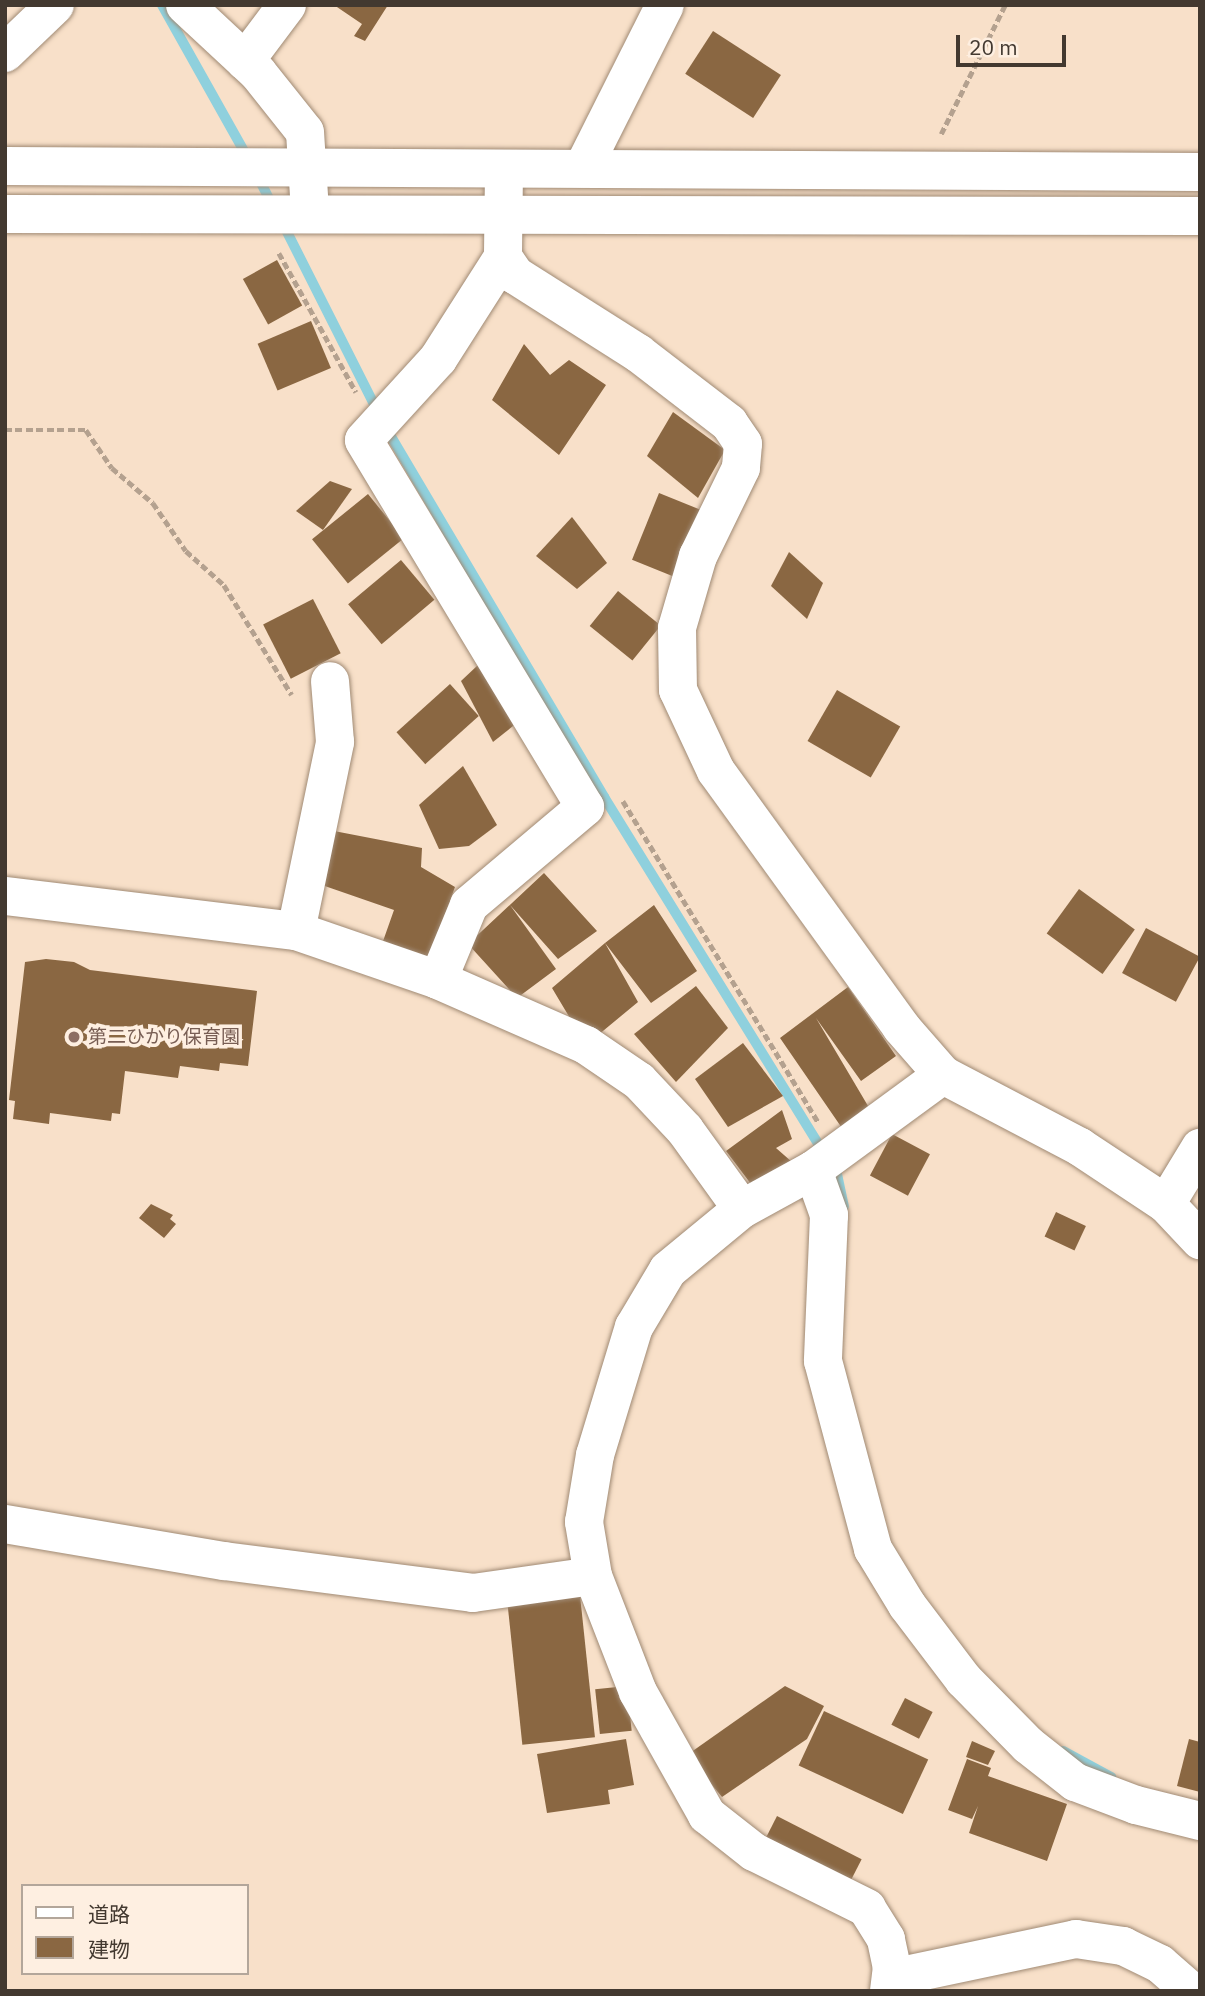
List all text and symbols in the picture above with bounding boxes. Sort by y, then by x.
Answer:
scale bar [960,21,1070,65]
text: 20 m [969,33,1018,61]
place label: 第二ひかり保育園 [88,1026,240,1048]
marker: 第二ひかり保育園 [66,1029,82,1045]
legend [21,1884,248,1975]
text: 道路 [88,1900,130,1928]
text: 建物 [88,1935,130,1963]

